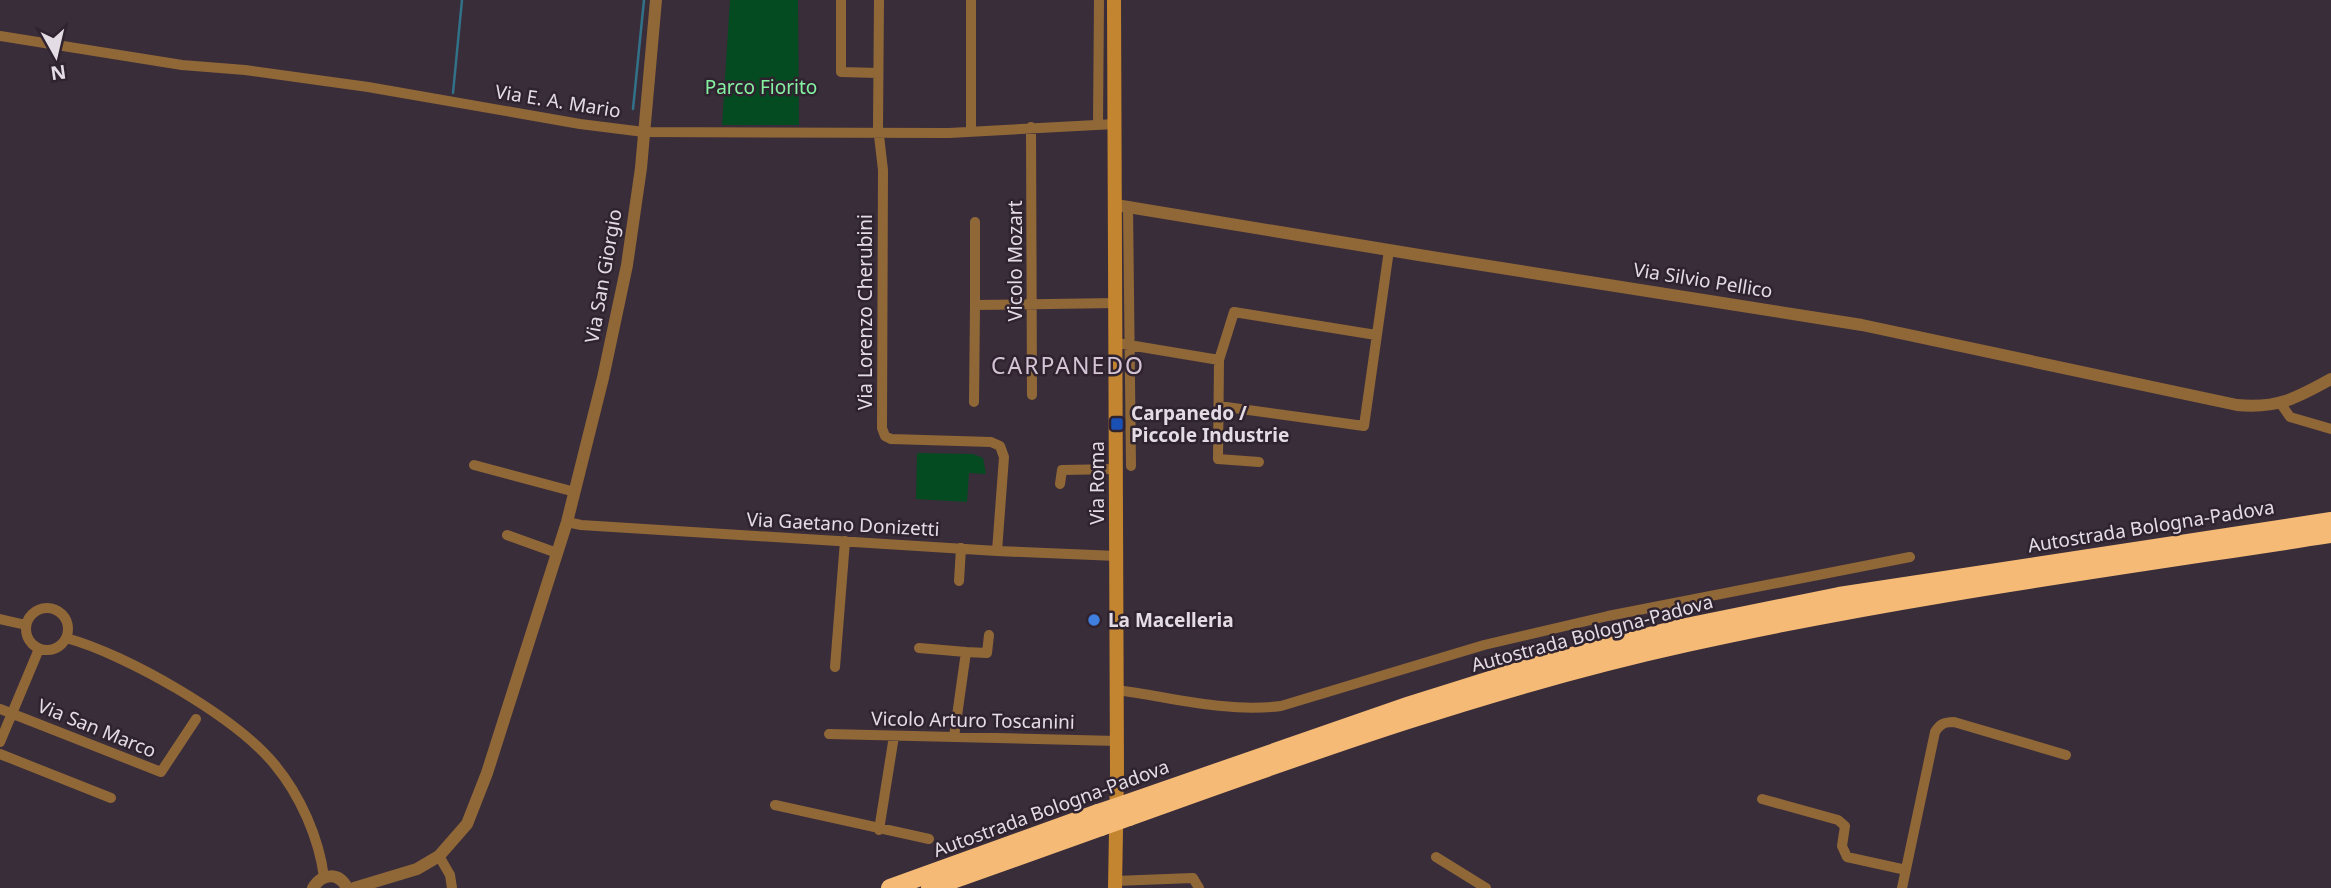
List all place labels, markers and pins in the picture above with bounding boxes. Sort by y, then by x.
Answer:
place label: Carpanedo / Piccole Industrie [1131,400,1289,448]
marker: Carpanedo / Piccole Industrie [1109,416,1125,432]
place label: La Macelleria [1108,607,1234,633]
marker: La Macelleria [1086,612,1102,628]

